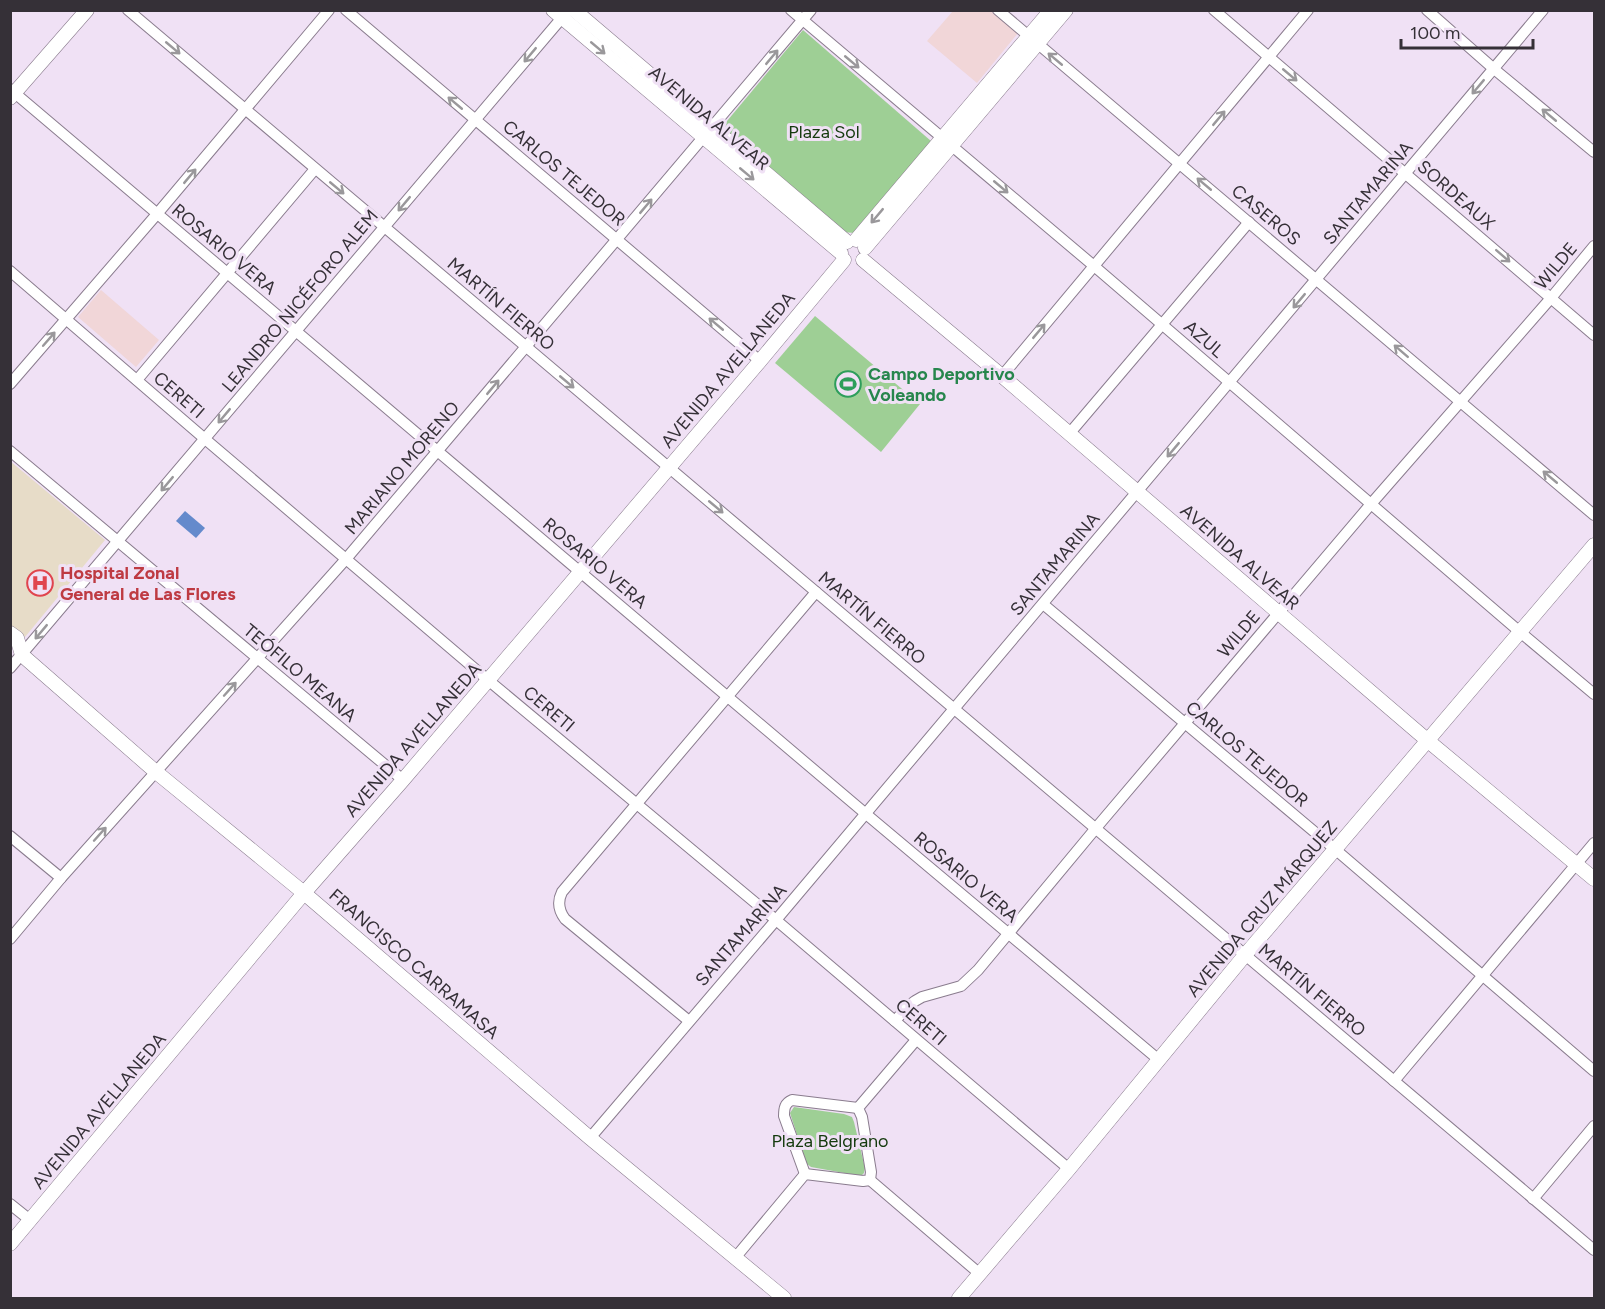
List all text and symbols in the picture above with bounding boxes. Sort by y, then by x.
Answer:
scale bar [1401,12,1533,50]
text: 100 m [1410,22,1460,44]
one-way arrow [165,42,181,55]
one-way arrow [590,42,606,55]
one-way arrow [524,47,537,63]
one-way arrow [765,50,779,65]
one-way arrow [1047,52,1063,65]
one-way arrow [844,55,859,69]
street label: AVENIDA ALVEAR [644,61,774,175]
one-way arrow [1282,69,1298,82]
one-way arrow [1471,79,1485,94]
one-way arrow [448,96,463,110]
one-way arrow [1542,109,1558,122]
one-way arrow [1212,111,1226,126]
street label: CARLOS TEJEDOR [498,115,630,231]
park label: Plaza Sol [788,121,860,143]
street label: SANTAMARINA [1319,137,1417,249]
street label: SORDEAUX [1413,155,1499,235]
one-way arrow [739,167,754,181]
one-way arrow [183,168,196,184]
one-way arrow [1196,178,1212,191]
street label: CASEROS [1227,180,1305,250]
one-way arrow [329,181,344,195]
one-way arrow [993,181,1009,194]
one-way arrow [397,196,411,211]
street label: ROSARIO VERA [167,199,281,299]
one-way arrow [639,199,653,214]
street label: LEANDRO NICÉFORO ALEM [217,205,383,397]
one-way arrow [870,208,884,223]
street label: WILDE [1530,238,1582,294]
one-way arrow [1495,250,1511,263]
street label: MARTÍN FIERRO [443,253,559,355]
street label: AVENIDA AVELLANEDA [656,287,800,453]
one-way arrow [1292,293,1305,309]
street label: AZUL [1179,316,1229,363]
one-way arrow [708,317,724,330]
one-way arrow [1033,323,1046,339]
one-way arrow [42,331,55,347]
one-way arrow [1394,344,1409,358]
place label: Campo Deportivo Voleando [868,363,1015,406]
street label: CERETI [149,367,209,423]
sports icon: Campo Deportivo Voleando [833,369,863,399]
one-way arrow [559,375,575,388]
one-way arrow [486,379,499,395]
street label: MARIANO MORENO [340,397,464,539]
one-way arrow [217,408,231,423]
one-way arrow [1166,442,1180,457]
one-way arrow [1543,470,1558,484]
one-way arrow [160,476,173,492]
street label: AVENIDA ALVEAR [1176,499,1304,615]
one-way arrow [707,501,723,514]
street label: SANTAMARINA [1006,508,1104,620]
street label: ROSARIO VERA [538,513,652,613]
place label: Hospital Zonal General de Las Flores [60,562,236,605]
street label: MARTÍN FIERRO [814,567,930,669]
hospital icon: Hospital Zonal General de Las Flores [25,568,55,598]
street label: WILDE [1213,606,1265,662]
street label: TEÓFILO MEANA [239,619,361,727]
one-way arrow [35,624,48,640]
street label: AVENIDA AVELLANEDA [340,658,486,822]
street label: CERETI [519,681,579,737]
one-way arrow [223,682,237,697]
street label: CARLOS TEJEDOR [1181,696,1313,812]
street label: AVENIDA CRUZ MÁRQUEZ [1182,817,1342,1001]
one-way arrow [93,827,107,842]
street label: ROSARIO VERA [909,827,1023,927]
street label: SANTAMARINA [691,880,791,990]
street label: FRANCISCO CARRAMASA [324,884,504,1044]
street label: MARTÍN FIERRO [1254,939,1370,1041]
street label: CERETI [891,994,951,1050]
street label: AVENIDA AVELLANEDA [27,1028,171,1194]
park label: Plaza Belgrano [771,1130,889,1152]

